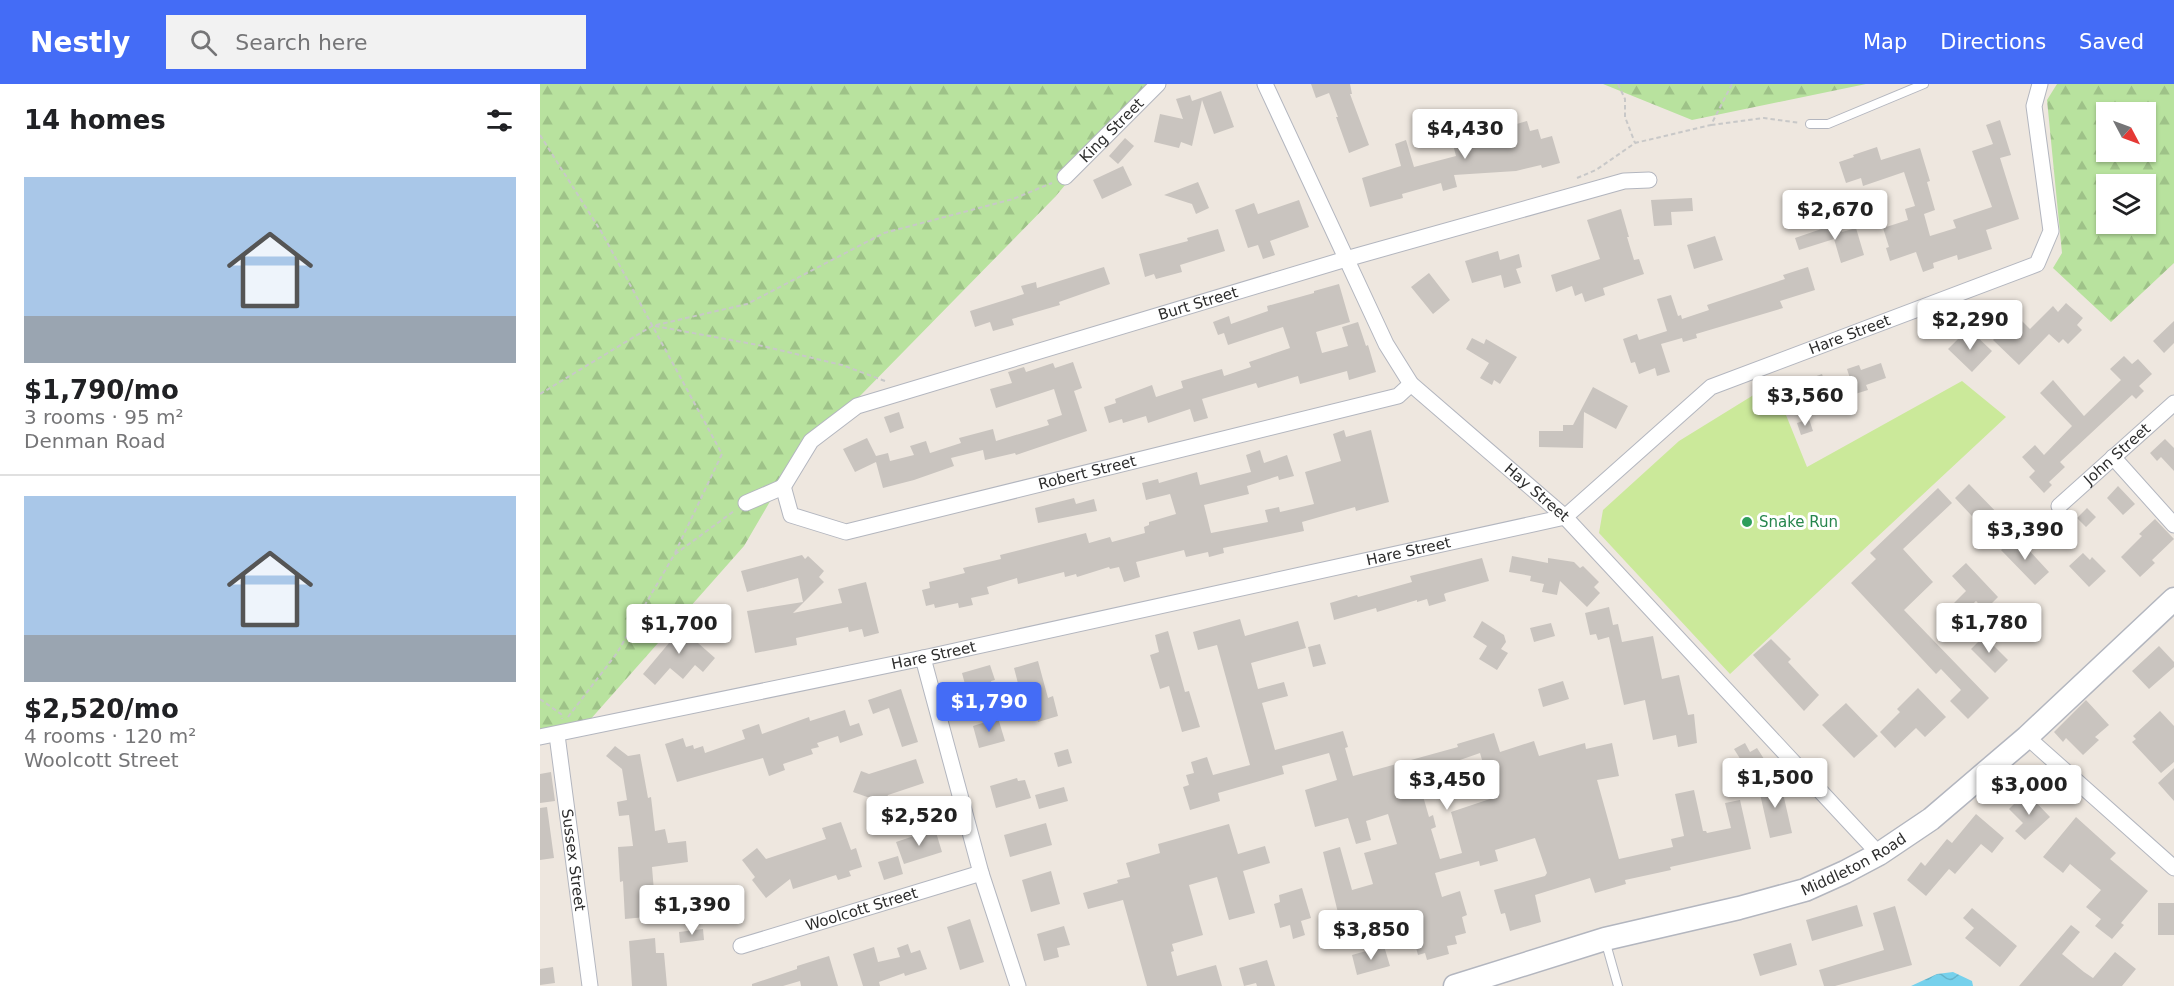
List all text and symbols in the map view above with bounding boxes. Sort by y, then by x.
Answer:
search box [166,15,586,69]
text: Nestly [30,26,130,59]
icon: search [187,26,220,59]
text: Search here [235,30,367,55]
text: Map [1863,30,1907,54]
text: Directions [1940,30,2046,54]
text: Saved [2079,30,2144,54]
street label: King Street [1076,94,1148,166]
north arrow [2096,102,2156,162]
map controls [2096,102,2156,234]
icon: filters [483,104,516,137]
text: 14 homes [24,105,166,135]
pin: $4,430 [1416,109,1514,160]
text: $4,430 [1426,116,1504,140]
button: layers [2096,174,2156,234]
pin: $2,670 [1786,190,1884,241]
text: $2,670 [1796,197,1874,221]
icon: home [216,216,324,324]
street label: Burt Street [1156,283,1240,324]
pin: $2,290 [1921,300,2019,351]
text: $2,290 [1931,307,2009,331]
street label: Hare Street [1806,311,1893,358]
text: $1,790/mo [24,375,179,405]
pin: $3,560 [1756,376,1854,427]
text: $3,560 [1766,383,1844,407]
text: 3 rooms · 95 m² [24,405,184,429]
street label: John Street [2079,419,2154,489]
text: Denman Road [24,429,165,453]
street label: Robert Street [1036,452,1138,493]
street label: Hay Street [1501,460,1573,525]
pin: $3,390 [1976,510,2074,561]
place label: Snake Run [1759,513,1838,531]
marker: Snake Run [1740,515,1754,529]
text: $3,390 [1986,517,2064,541]
street label: Hare Street [1364,533,1452,569]
icon: home [216,535,324,643]
pin: $1,780 [1940,603,2038,654]
pin: $1,700 [630,604,728,655]
text: $1,780 [1950,610,2028,634]
text: $1,700 [640,611,718,635]
street label: Hare Street [890,638,978,673]
pin: $1,790 [940,682,1038,733]
text: $1,790 [950,689,1028,713]
text: $2,520/mo [24,694,179,724]
text: 4 rooms · 120 m² [24,724,196,748]
text: Woolcott Street [24,748,179,772]
pin: $1,500 [1726,758,1824,809]
pin: $3,450 [1398,760,1496,811]
text: $1,500 [1736,765,1814,789]
pin: $3,000 [1980,765,2078,816]
text: $3,450 [1408,767,1486,791]
text: $3,000 [1990,772,2068,796]
pin: $2,520 [870,796,968,847]
text: $2,520 [880,803,958,827]
street label: Sussex Street [558,808,589,912]
street label: Middleton Road [1798,829,1910,900]
street label: Woolcott Street [803,884,920,935]
pin: $1,390 [643,885,741,936]
text: $1,390 [653,892,731,916]
pin: $3,850 [1322,910,1420,961]
text: $3,850 [1332,917,1410,941]

